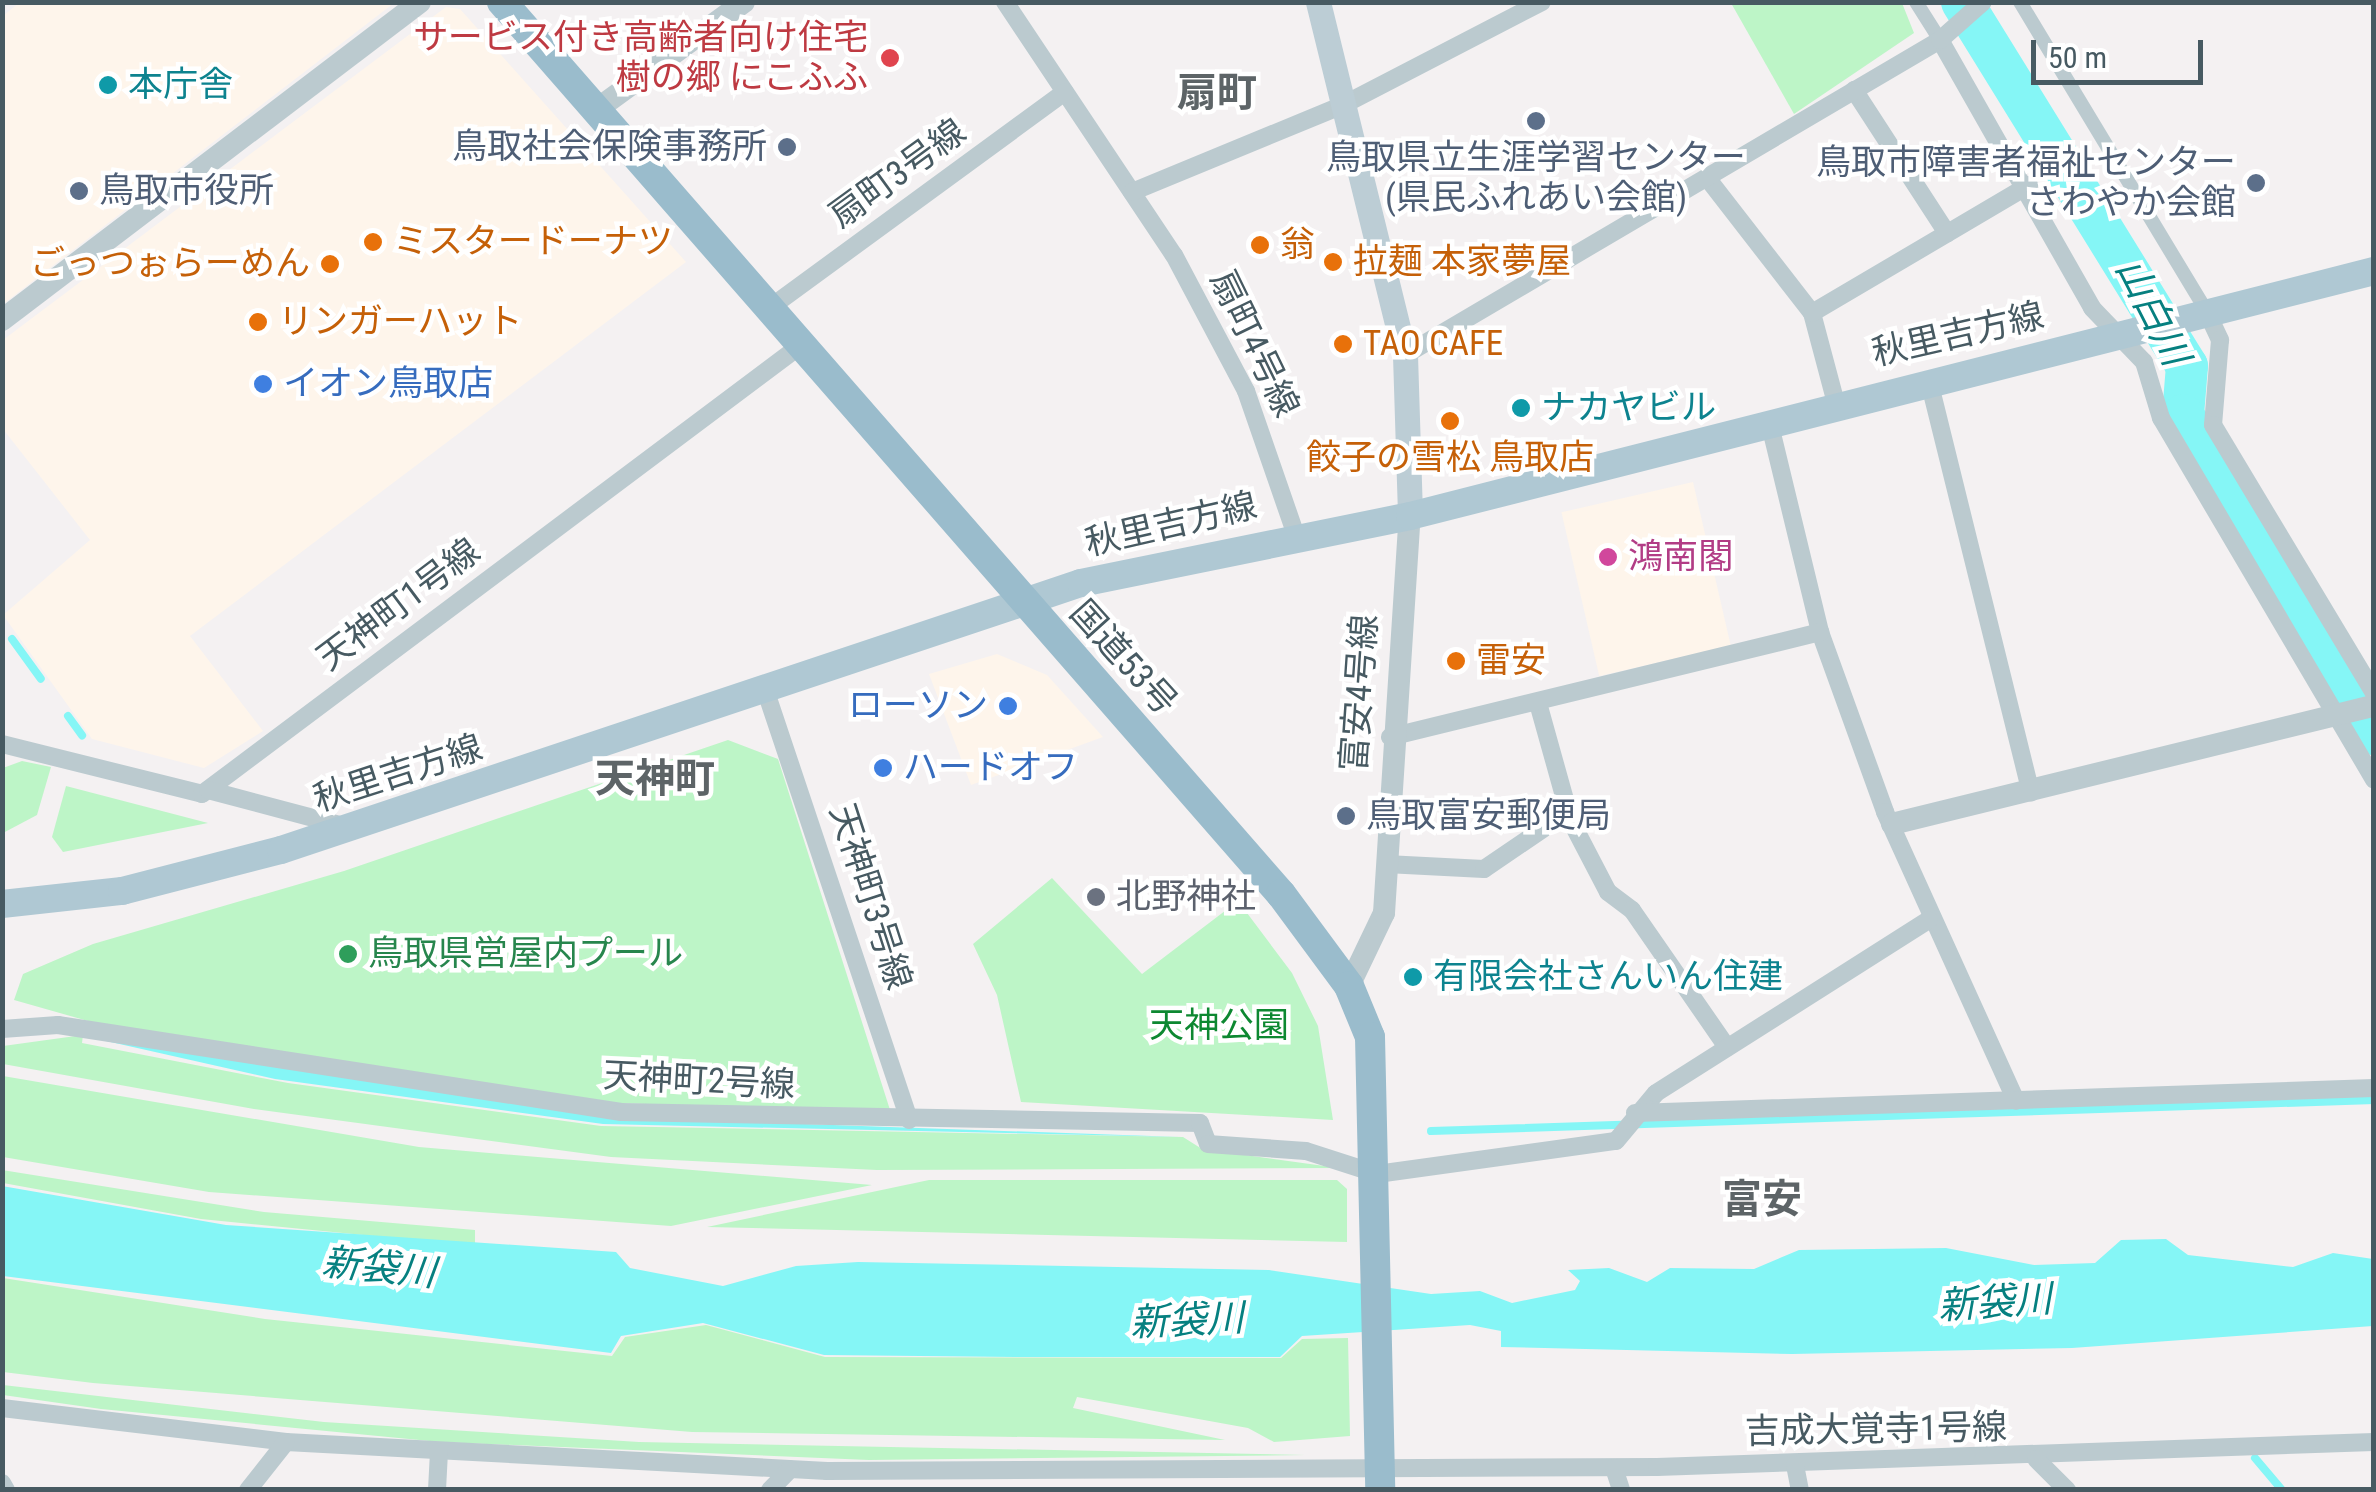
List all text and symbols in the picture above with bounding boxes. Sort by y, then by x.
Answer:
place label: サービス付き高齢者向け住宅 樹の郷 にこふふ [413,17,868,99]
scale bar [2036,20,2208,82]
text: 50 m [2048,40,2107,75]
marker: サービス付き高齢者向け住宅 樹の郷 にこふふ [877,45,903,71]
place label: 本庁舎 [128,64,233,106]
district label: 扇町 [1177,69,1257,117]
marker: 本庁舎 [97,74,119,96]
marker: 鳥取県立生涯学習センター (県民ふれあい会館) [1525,110,1547,132]
street label: 扇町3号線 [822,111,974,237]
place label: 鳥取社会保険事務所 [452,126,767,168]
marker: 鳥取社会保険事務所 [776,136,798,158]
place label: 鳥取県立生涯学習センター (県民ふれあい会館) [1326,137,1746,219]
place label: 鳥取市障害者福祉センター さわやか会館 [1816,142,2236,224]
place label: 鳥取市役所 [99,170,274,212]
marker: 鳥取市障害者福祉センター さわやか会館 [2245,172,2267,194]
marker: 鳥取市役所 [68,180,90,202]
place label: ミスタードーナツ [393,221,673,263]
place label: 翁 [1280,224,1315,266]
marker: ミスタードーナツ [362,231,384,253]
marker: 翁 [1249,234,1271,256]
place label: 拉麺 本家夢屋 [1353,241,1571,283]
place label: ごっつぉらーめん [30,243,310,285]
marker: 拉麺 本家夢屋 [1322,251,1344,273]
water label: 山白川 [2106,251,2198,373]
marker: ごっつぉらーめん [319,253,341,275]
street label: 扇町4号線 [1201,264,1307,424]
street label: 秋里吉方線 [1868,295,2048,375]
place label: リンガーハット [278,301,523,343]
marker: リンガーハット [247,311,269,333]
place label: TAO CAFE [1363,323,1503,365]
marker: TAO CAFE [1332,333,1354,355]
place label: イオン鳥取店 [283,363,493,405]
marker: イオン鳥取店 [252,373,274,395]
place label: ナカヤビル [1541,387,1716,429]
marker: ナカヤビル [1510,397,1532,419]
marker: 餃子の雪松 鳥取店 [1439,410,1461,432]
place label: 餃子の雪松 鳥取店 [1306,437,1594,479]
street label: 秋里吉方線 [1081,485,1261,565]
street label: 天神町1号線 [310,530,488,680]
place label: 鴻南閣 [1628,536,1733,578]
marker: 鴻南閣 [1597,546,1619,568]
street label: 国道53号 [1061,592,1185,724]
street label: 富安4号線 [1334,613,1386,773]
place label: 雷安 [1476,640,1546,682]
marker: 雷安 [1445,650,1467,672]
place label: ローソン [848,685,988,727]
marker: ローソン [997,695,1019,717]
street label: 秋里吉方線 [308,727,488,821]
place label: ハードオフ [903,747,1078,789]
district label: 天神町 [595,755,715,803]
marker: ハードオフ [872,757,894,779]
place label: 鳥取富安郵便局 [1366,795,1611,837]
street label: 天神町3号線 [820,799,920,995]
marker: 鳥取富安郵便局 [1335,805,1357,827]
place label: 北野神社 [1116,876,1256,918]
marker: 北野神社 [1085,886,1107,908]
place label: 鳥取県営屋内プール [368,933,683,975]
marker: 鳥取県営屋内プール [337,943,359,965]
place label: 有限会社さんいん住建 [1433,956,1783,998]
marker: 有限会社さんいん住建 [1402,966,1424,988]
park label: 天神公園 [1149,1005,1289,1047]
street label: 天神町2号線 [602,1055,796,1107]
district label: 富安 [1722,1176,1802,1224]
water label: 新袋川 [320,1239,438,1297]
water label: 新袋川 [1937,1276,2053,1330]
water label: 新袋川 [1129,1295,1245,1347]
street label: 吉成大覚寺1号線 [1745,1407,2007,1453]

